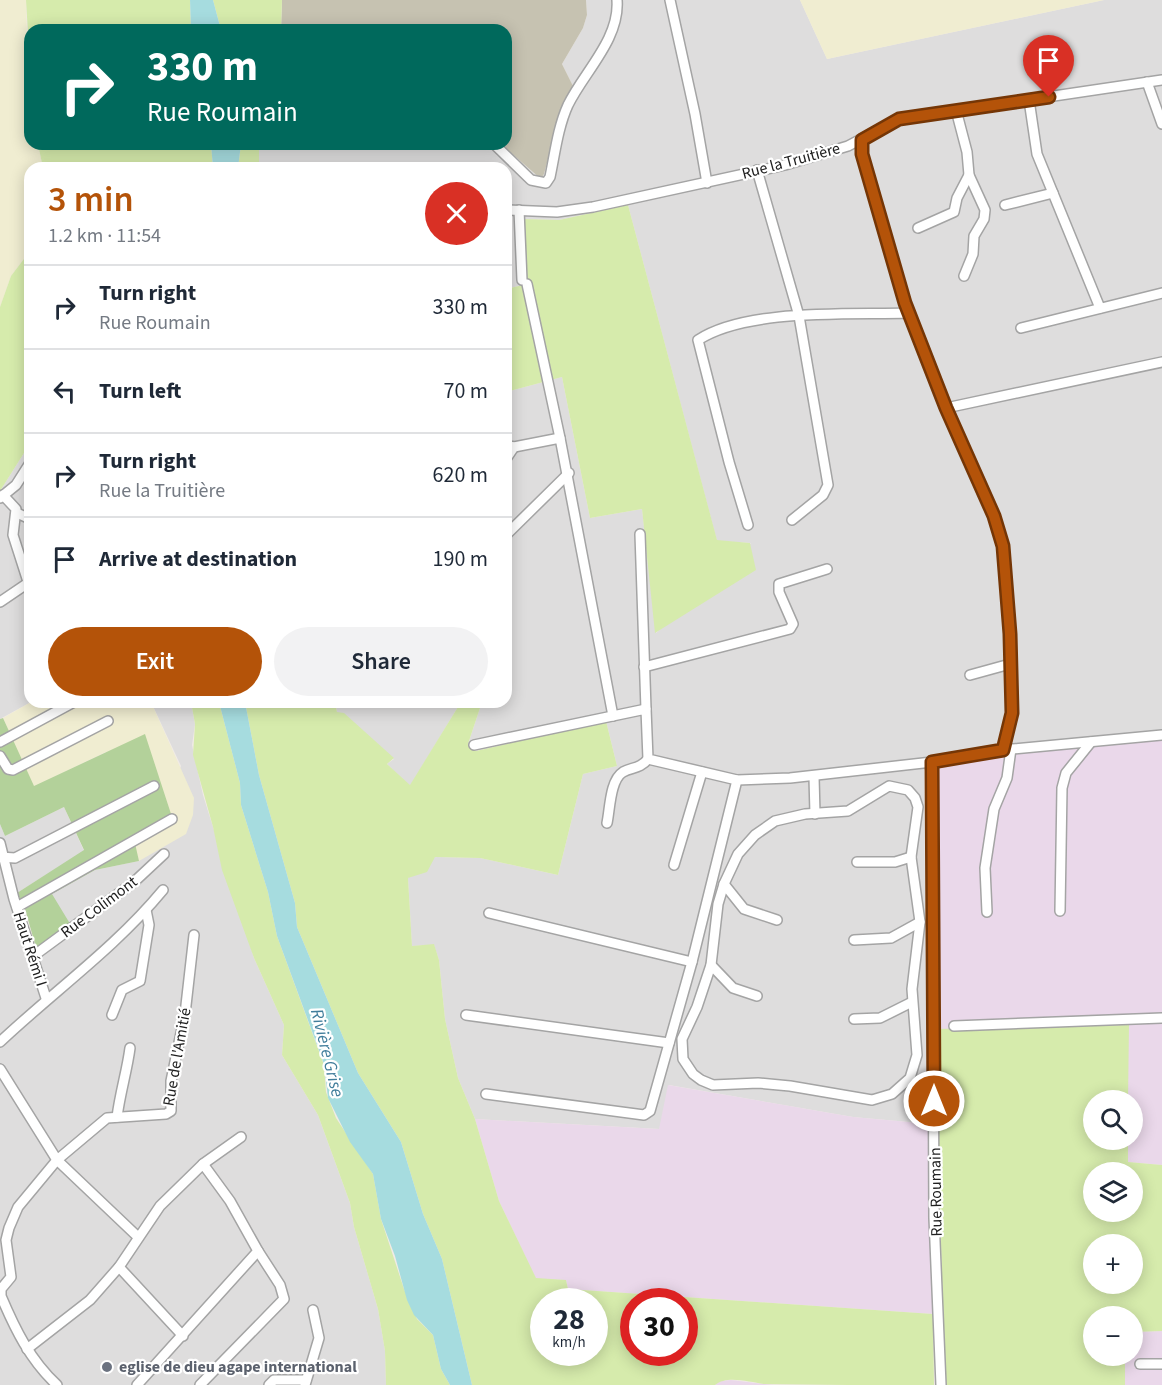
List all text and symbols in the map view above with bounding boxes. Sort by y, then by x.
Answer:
pin [1023,35,1074,97]
text: 330 m [147,37,258,97]
icon: arrive [1032,44,1065,77]
icon: right [48,48,126,126]
text: Rue Roumain [147,93,298,132]
street label: Rue la Truitière [739,137,843,185]
text: 3 min [48,174,134,225]
button: close [425,182,488,245]
text: 1.2 km · 11:54 [48,222,161,250]
text: Turn right [99,277,196,309]
icon: right [48,291,81,324]
text: 330 m [433,291,488,323]
text: Rue Roumain [99,309,211,337]
icon: left [48,375,81,408]
text: Turn left [99,375,181,407]
text: 70 m [443,375,488,407]
text: Turn right [99,445,196,477]
icon: right [48,459,81,492]
text: 620 m [433,459,488,491]
text: Rue la Truitière [99,477,225,505]
icon: arrive [48,543,81,576]
text: Arrive at destination [99,543,297,575]
text: 190 m [433,543,488,575]
button: Exit [48,627,262,696]
button: Share [274,627,488,696]
street label: Rue Colimont [56,871,142,943]
street label: Haut Rémi I [8,909,52,989]
street label: Rue de l'Amitié [158,1006,196,1108]
water label: Rivière Grise [304,1006,350,1100]
position arrow [902,1069,966,1133]
map controls [1083,1090,1143,1366]
button: search [1083,1090,1143,1150]
street label: Rue Roumain [924,1147,948,1237]
button: layers [1083,1162,1143,1222]
button: + [1083,1234,1143,1294]
speed limit sign: 30 [620,1288,698,1366]
text: 28 [553,1298,585,1341]
button: − [1083,1306,1143,1366]
text: km/h [552,1332,586,1353]
place label: eglise de dieu agape international [119,1356,357,1378]
marker: eglise de dieu agape international [100,1360,114,1374]

